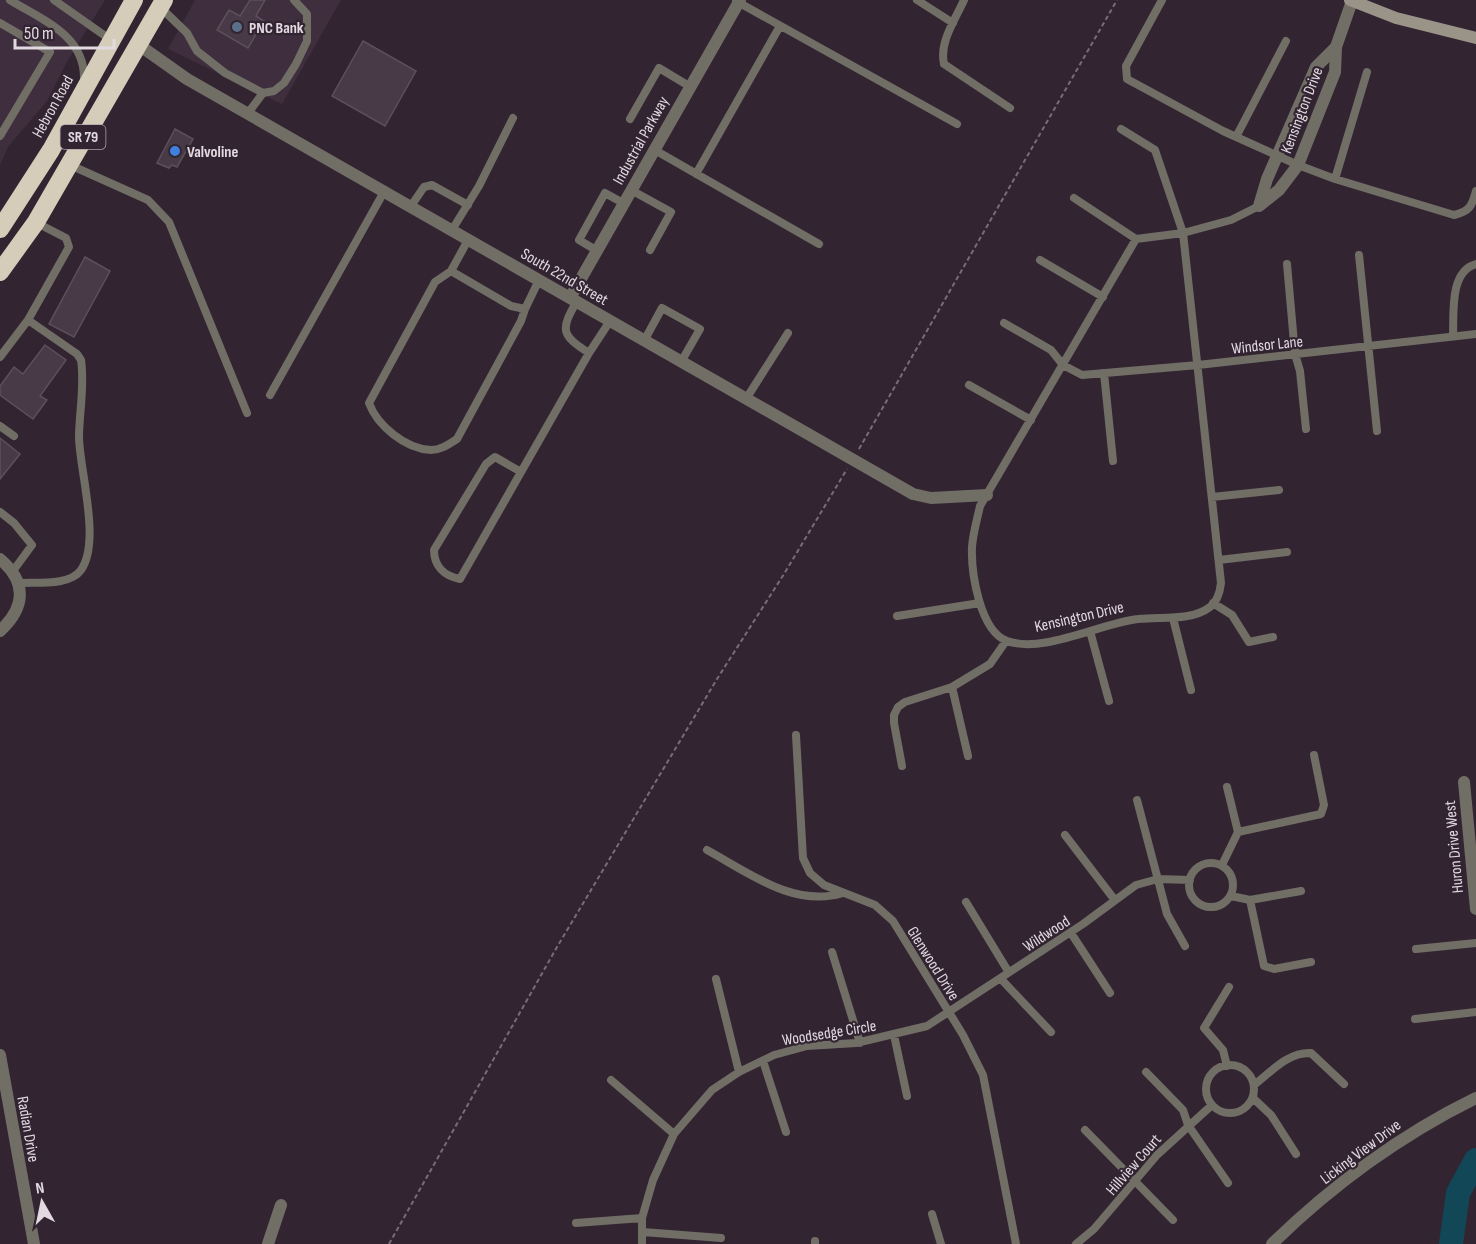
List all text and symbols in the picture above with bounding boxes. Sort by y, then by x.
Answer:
scale bar [15,12,114,50]
place label: PNC Bank [249,19,304,38]
marker: PNC Bank [230,20,244,34]
text: 50 m [24,23,54,44]
street label: Kensington Drive [1277,65,1328,156]
street label: Hebron Road [28,72,78,141]
street label: Industrial Parkway [609,93,673,188]
road number: SR 79 [60,125,106,149]
place label: Valvoline [187,143,238,162]
marker: Valvoline [168,144,182,158]
street label: South 22nd Street [517,245,611,310]
street label: Windsor Lane [1230,332,1304,359]
street label: Kensington Drive [1033,598,1126,637]
street label: Huron Drive West [1441,800,1468,894]
street label: Wildwood [1020,912,1074,956]
street label: Glenwood Drive [903,923,963,1004]
street label: Woodsedge Circle [781,1017,878,1050]
street label: Radian Drive [12,1095,43,1164]
street label: Licking View Drive [1317,1116,1405,1189]
street label: Hillview Court [1102,1130,1166,1199]
north arrow [12,1172,72,1232]
text: N [34,1179,46,1199]

